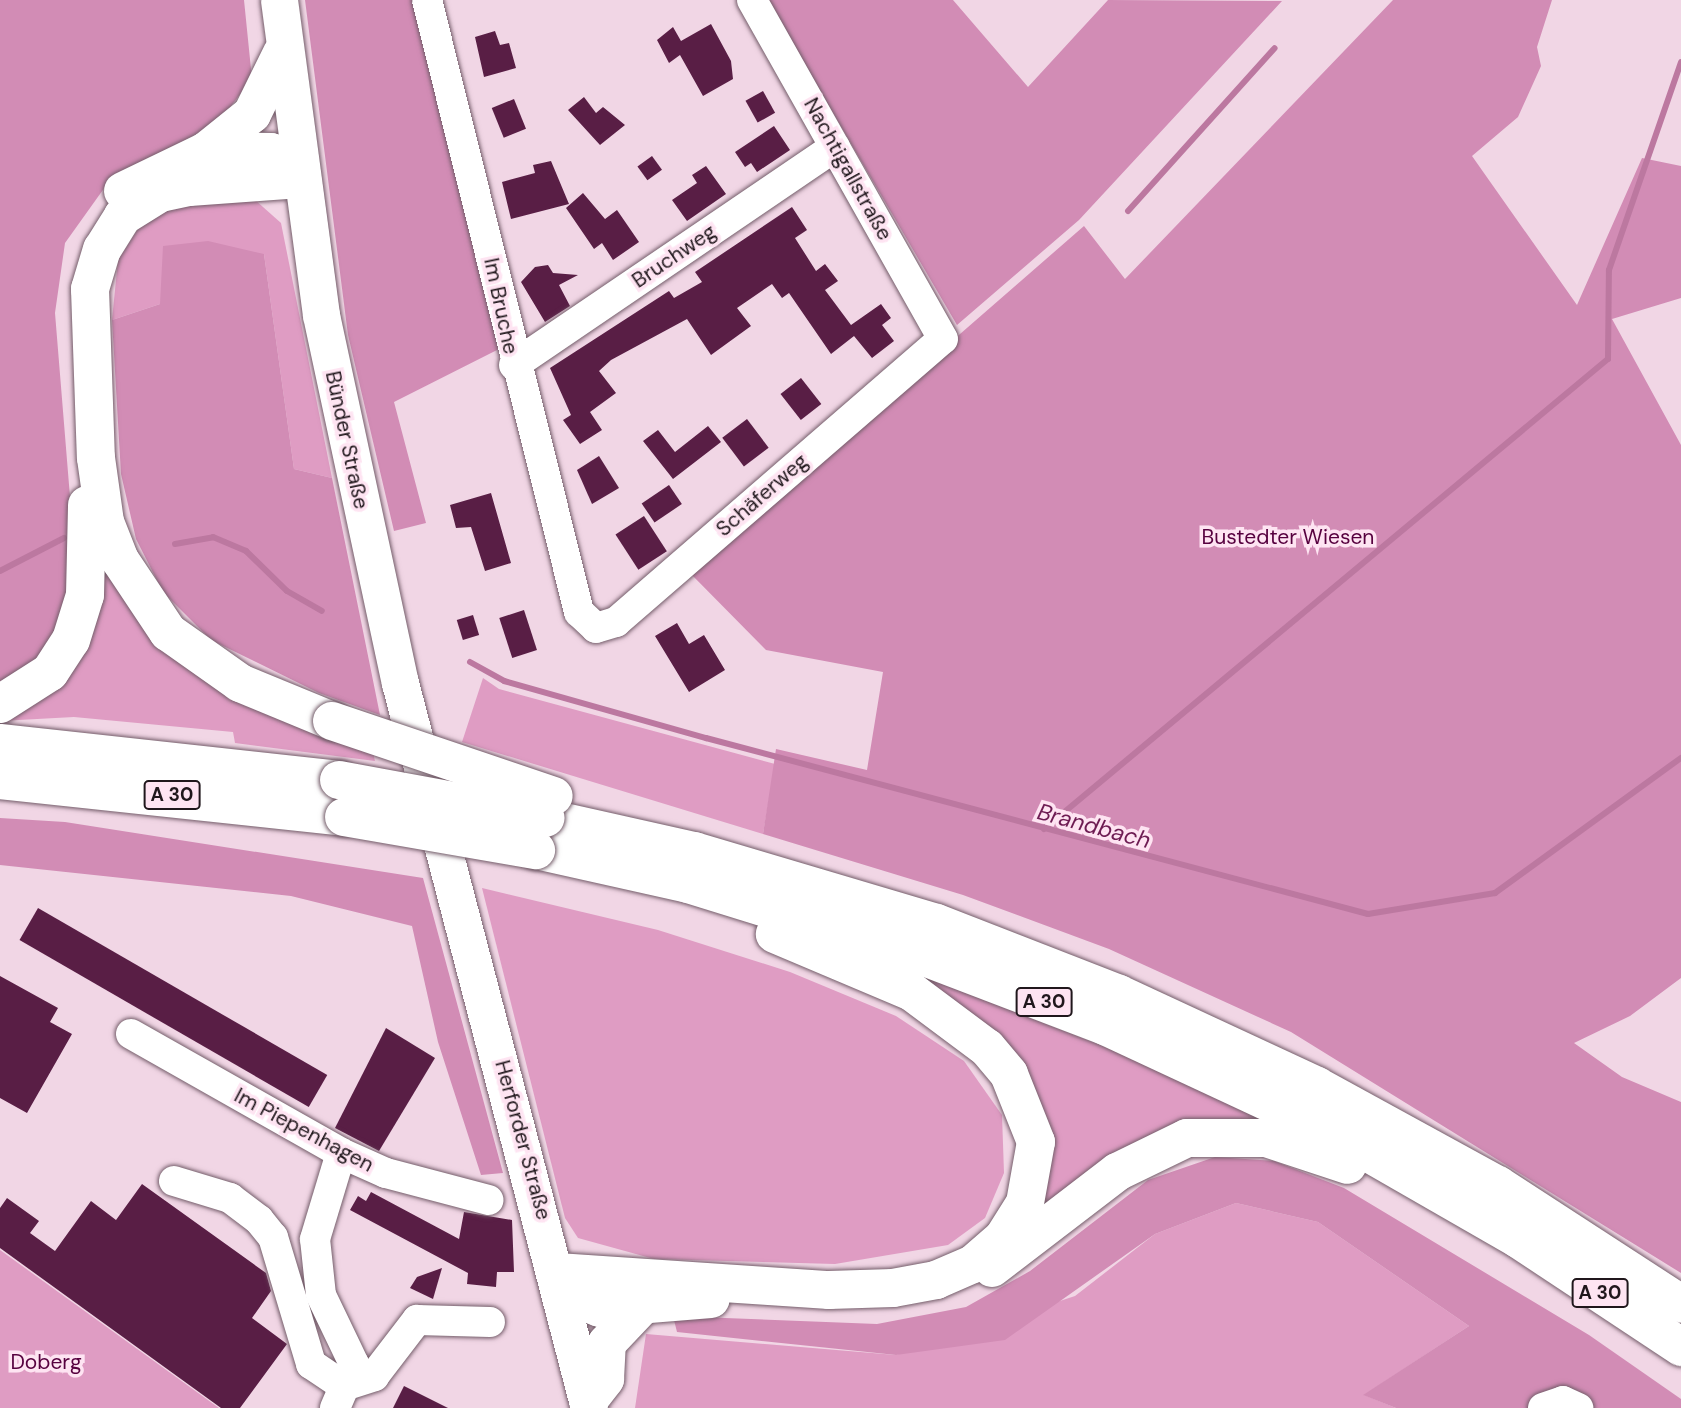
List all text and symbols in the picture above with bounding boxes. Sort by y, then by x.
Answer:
street label: Nachtigallstraße [798,93,898,245]
street label: Bruchweg [627,219,721,293]
street label: Im Bruche [479,256,523,356]
street label: Bünder Straße [320,369,374,511]
street label: Schäferweg [711,448,813,542]
park label: Bustedter Wiesen [1202,524,1374,550]
road number: A 30 [142,780,202,810]
water label: Brandbach [1034,798,1154,854]
road number: A 30 [1014,986,1074,1018]
street label: Herforder Straße [490,1057,556,1223]
street label: Im Piepenhagen [230,1083,378,1177]
road number: A 30 [1570,1278,1630,1308]
park label: Doberg [10,1349,82,1375]

